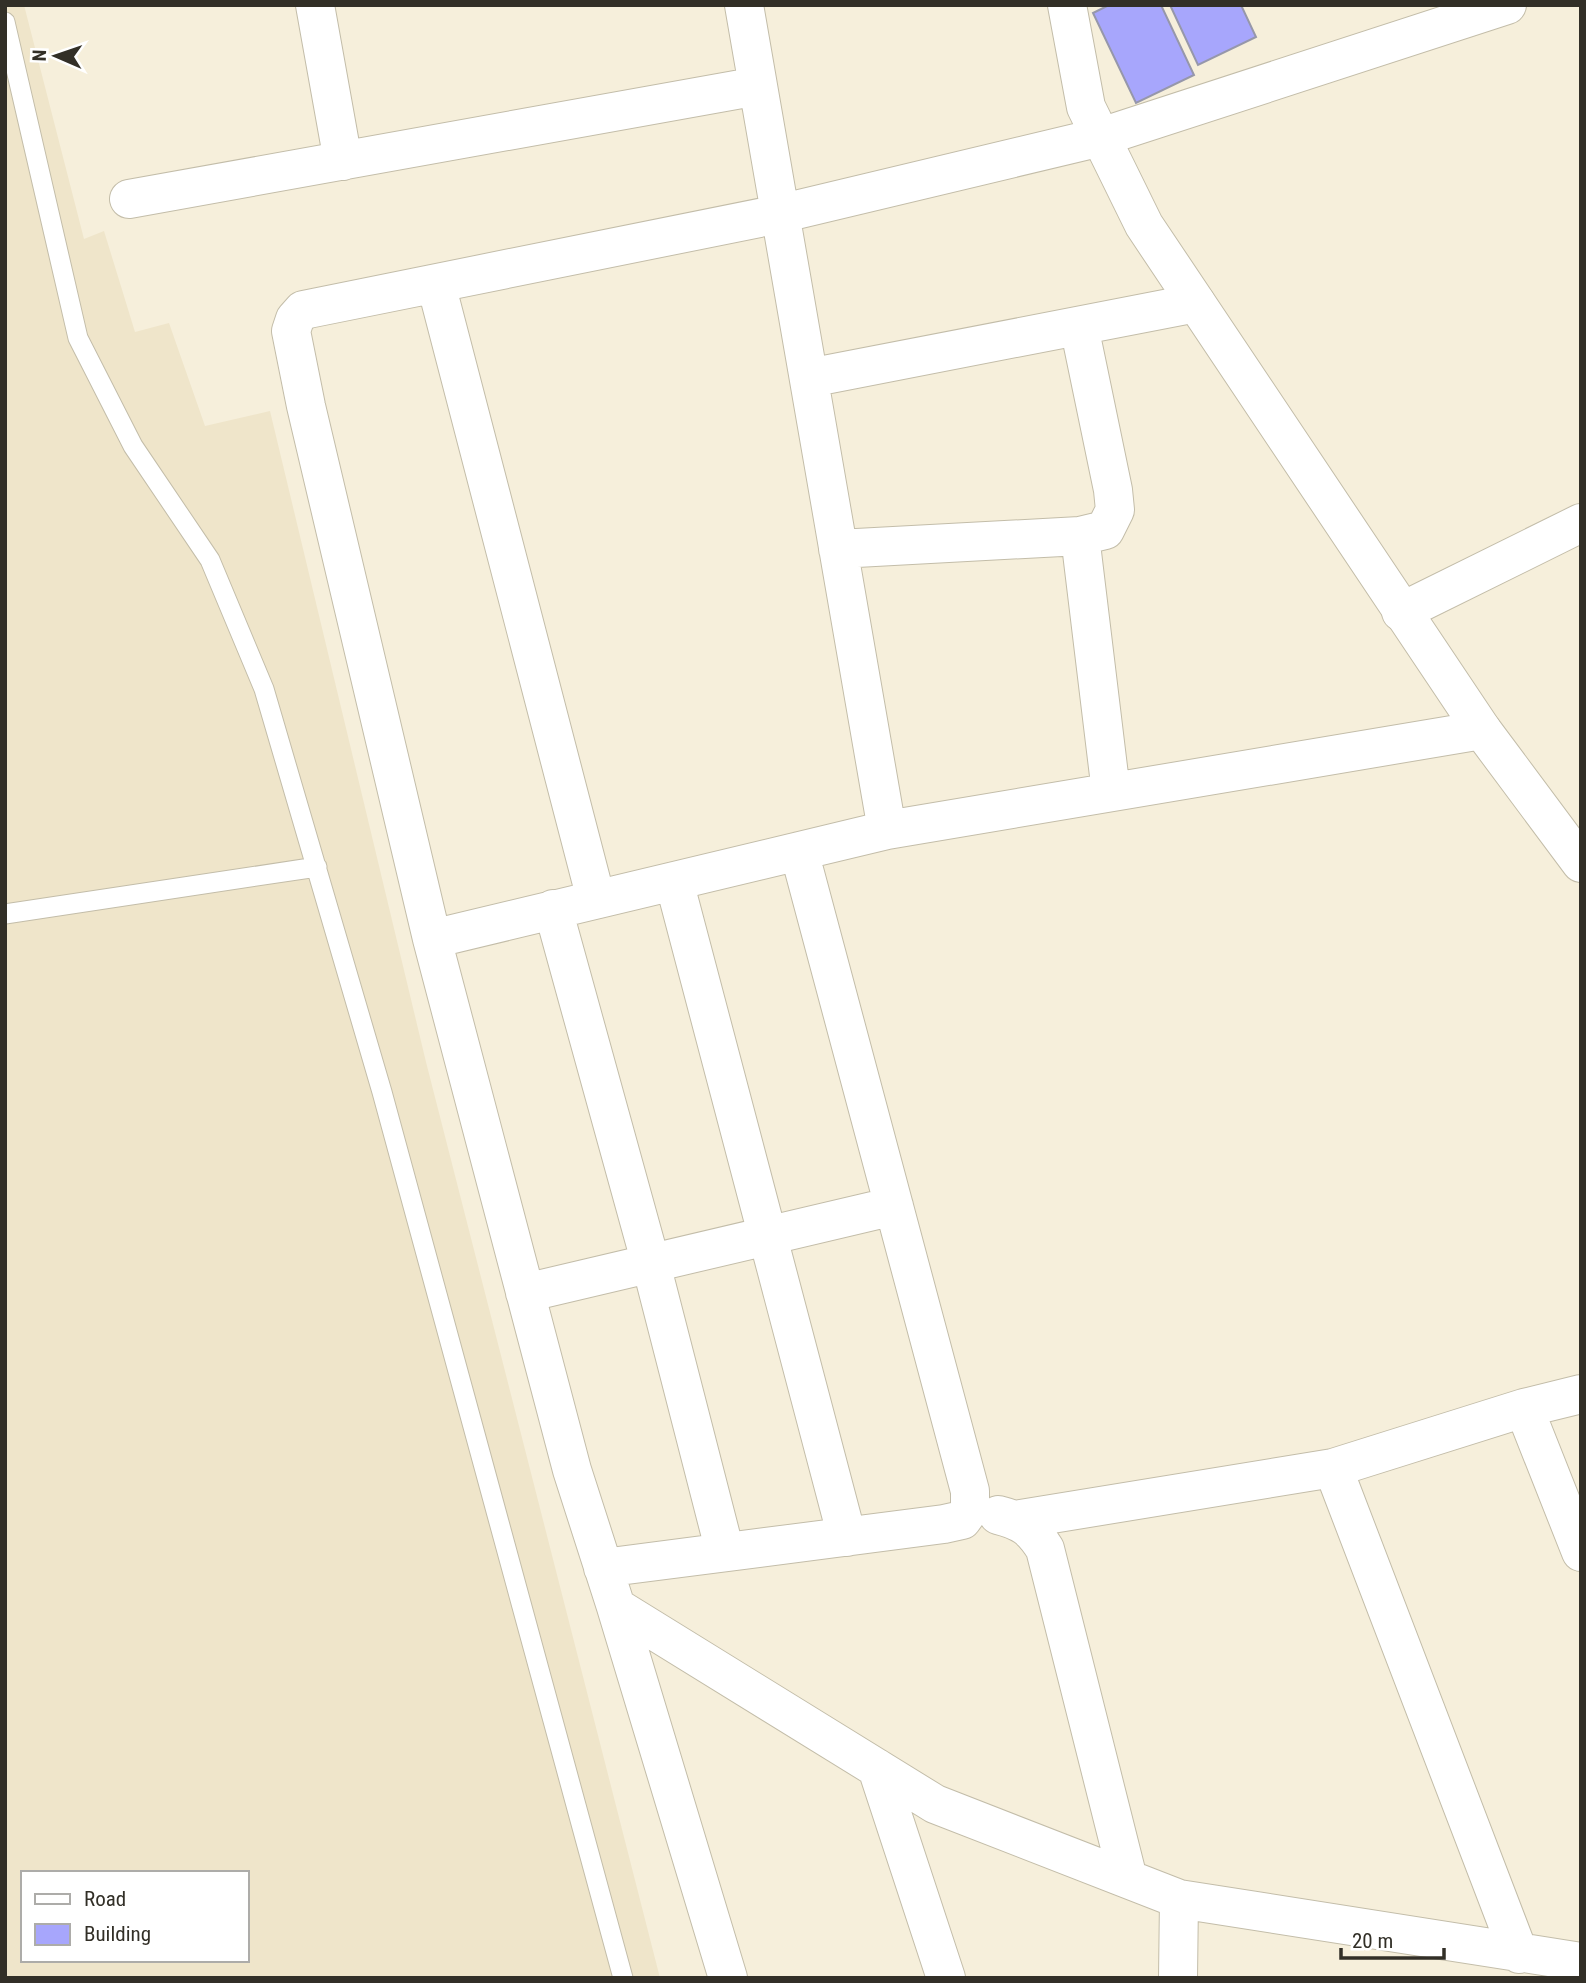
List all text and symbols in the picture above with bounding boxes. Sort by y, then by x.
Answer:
north arrow [21,21,91,91]
text: N [28,49,51,62]
legend [21,1871,248,1962]
text: Road [84,1887,126,1911]
scale bar [1341,1916,1444,1960]
text: Building [84,1922,151,1946]
text: 20 m [1352,1929,1393,1953]

